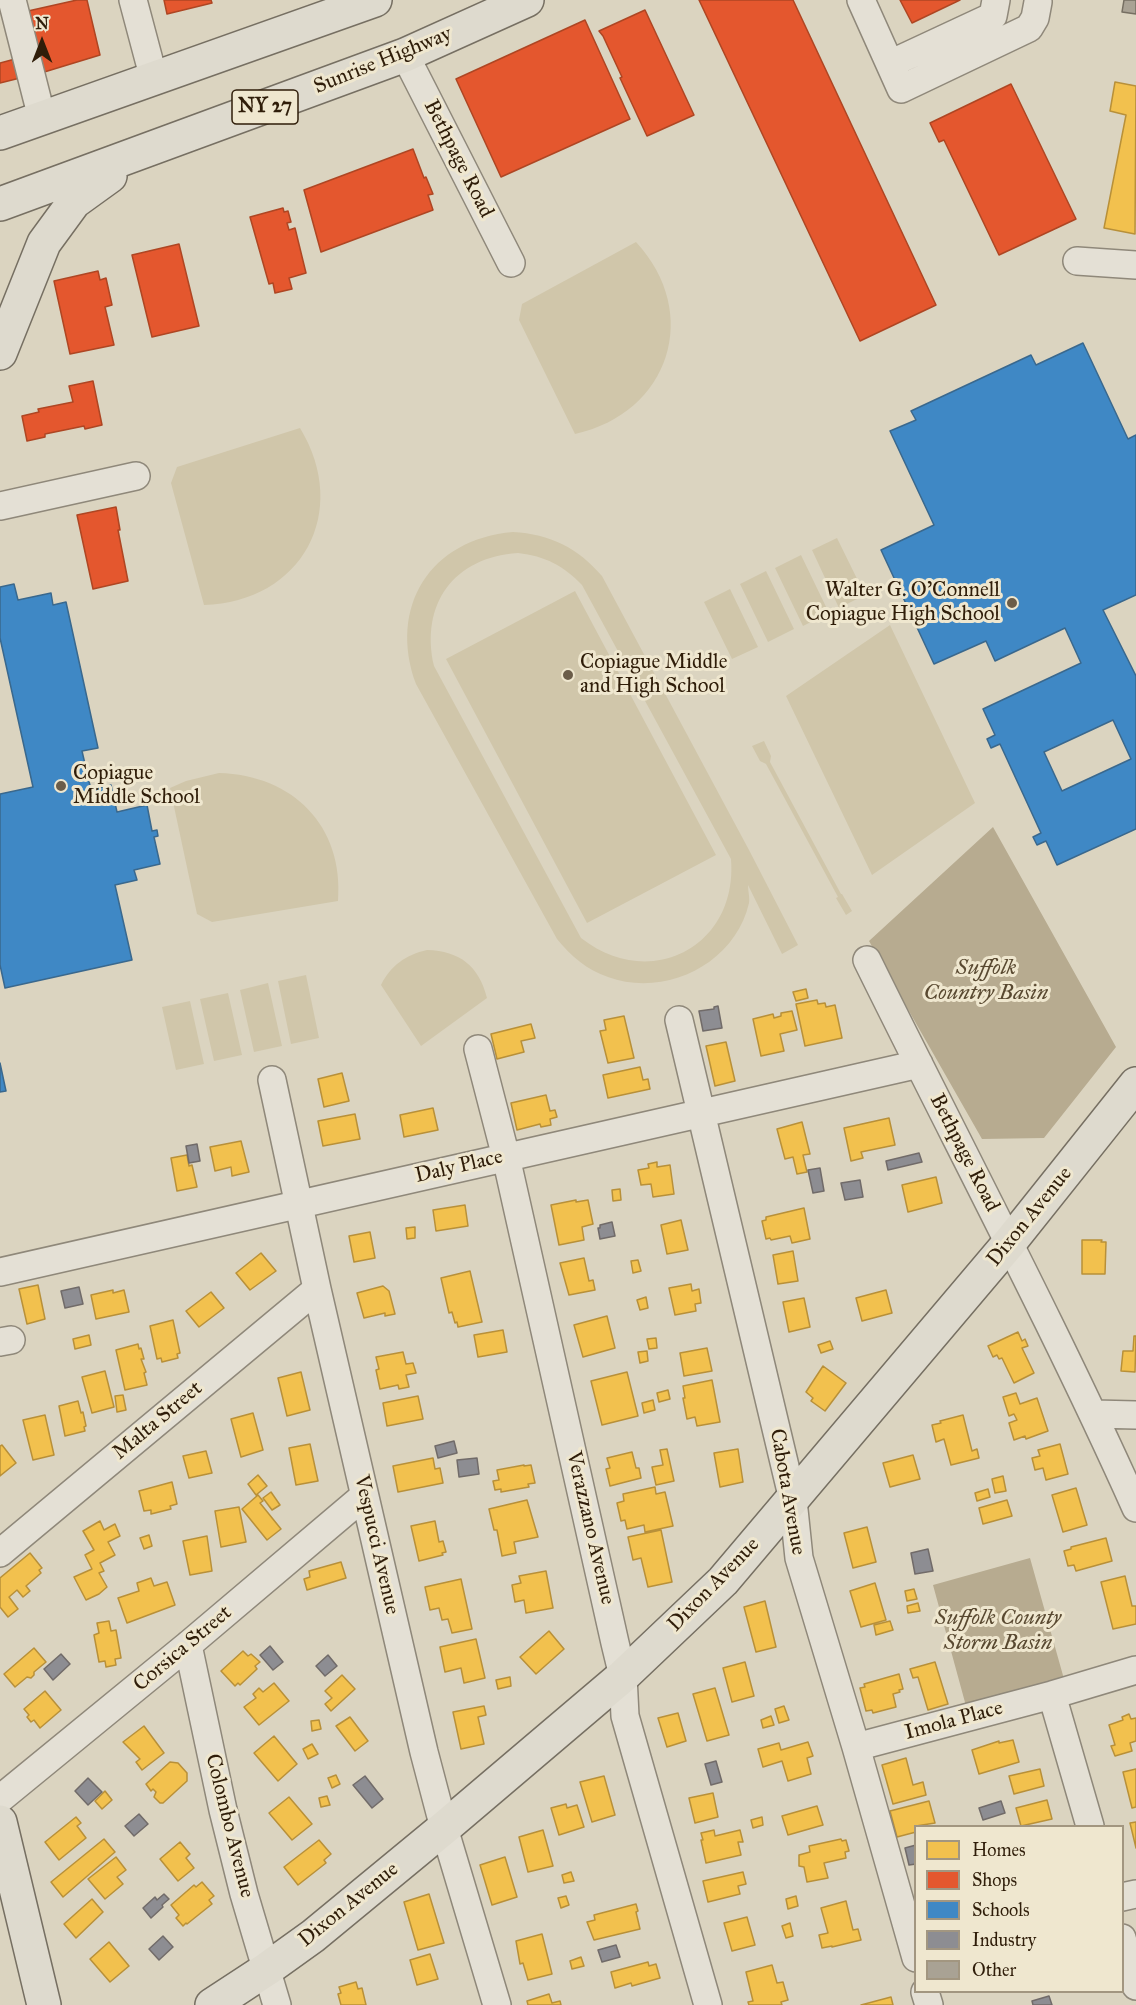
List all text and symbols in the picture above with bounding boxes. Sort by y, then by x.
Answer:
north arrow [12,12,72,72]
text: N [35,14,49,33]
street label: Sunrise Highway [310,22,456,100]
road number: NY 27 [232,90,298,124]
street label: Bethpage Road [418,96,498,222]
place label: Walter G. O'Connell Copiague High School [806,578,1000,628]
marker: Walter G. O'Connell Copiague High School [1005,596,1019,610]
place label: Copiague Middle and High School [580,650,727,700]
marker: Copiague Middle and High School [561,668,575,682]
place label: Copiague Middle School [73,761,200,811]
marker: Copiague Middle School [54,779,68,793]
water label: Suffolk Country Basin [924,956,1048,1008]
street label: Bethpage Road [924,1090,1004,1216]
street label: Daly Place [413,1145,505,1189]
street label: Dixon Avenue [982,1162,1078,1272]
street label: Malta Street [108,1376,208,1466]
street label: Cabota Avenue [763,1427,811,1557]
street label: Verazzano Avenue [560,1449,620,1607]
street label: Vespucci Avenue [348,1473,404,1617]
street label: Dixon Avenue [663,1533,765,1637]
street label: Corsica Street [129,1601,237,1697]
water label: Suffolk County Storm Basin [935,1606,1061,1658]
street label: Imola Place [902,1696,1006,1746]
street label: Colombo Avenue [199,1751,259,1901]
legend [914,1825,1124,1993]
text: Homes [972,1839,1026,1861]
street label: Dixon Avenue [294,1857,404,1953]
text: Shops [972,1869,1017,1891]
text: Schools [972,1899,1030,1921]
text: Industry [972,1929,1036,1951]
text: Other [972,1959,1016,1981]

